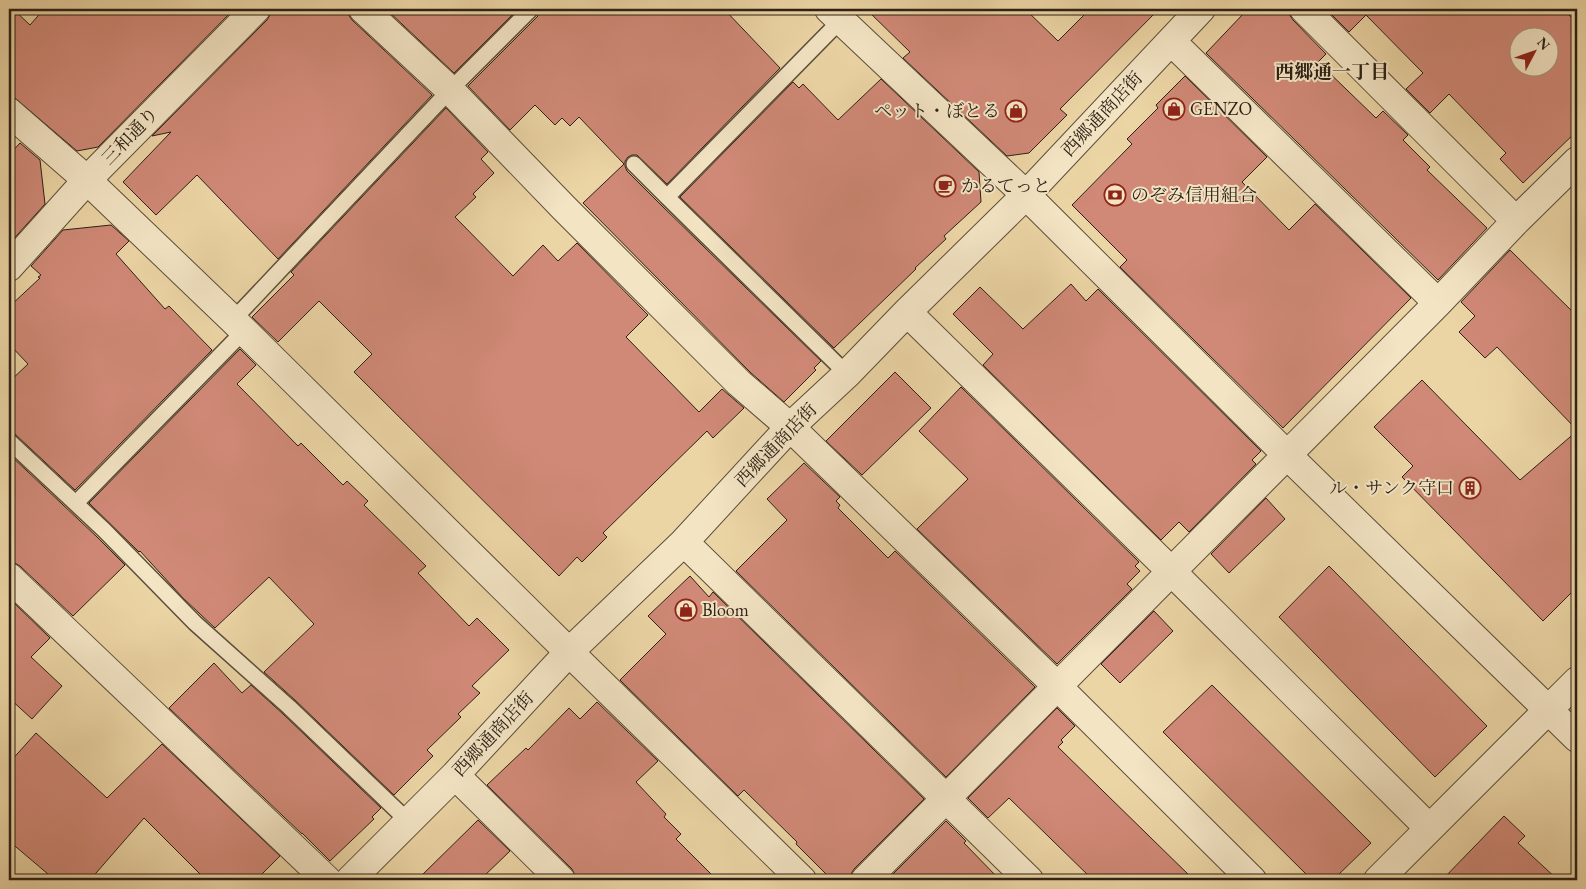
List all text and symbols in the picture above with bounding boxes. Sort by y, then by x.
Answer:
north arrow [1508,28,1558,78]
text: N [1533,33,1555,54]
district label: 西郷通一丁目 [1275,59,1389,84]
street label: 西郷通商店街 [1056,66,1147,161]
shop icon: GENZO [1162,97,1186,121]
place label: GENZO [1190,97,1252,120]
place label: ペット・ぼとる [874,99,1000,122]
shop icon: ペット・ぼとる [1004,99,1028,123]
street label: 三和通り [96,102,163,170]
cafe icon: かるてっと [933,174,957,198]
place label: かるてっと [961,174,1051,197]
bank icon: のぞみ信用組合 [1103,183,1127,207]
place label: のぞみ信用組合 [1131,183,1257,206]
street label: 西郷通商店街 [730,398,821,491]
place label: ル・サンク守口 [1329,476,1454,499]
building icon: ル・サンク守口 [1458,476,1482,500]
shop icon: Bloom [674,598,698,622]
place label: Bloom [702,598,749,621]
street label: 西郷通商店街 [447,686,538,781]

